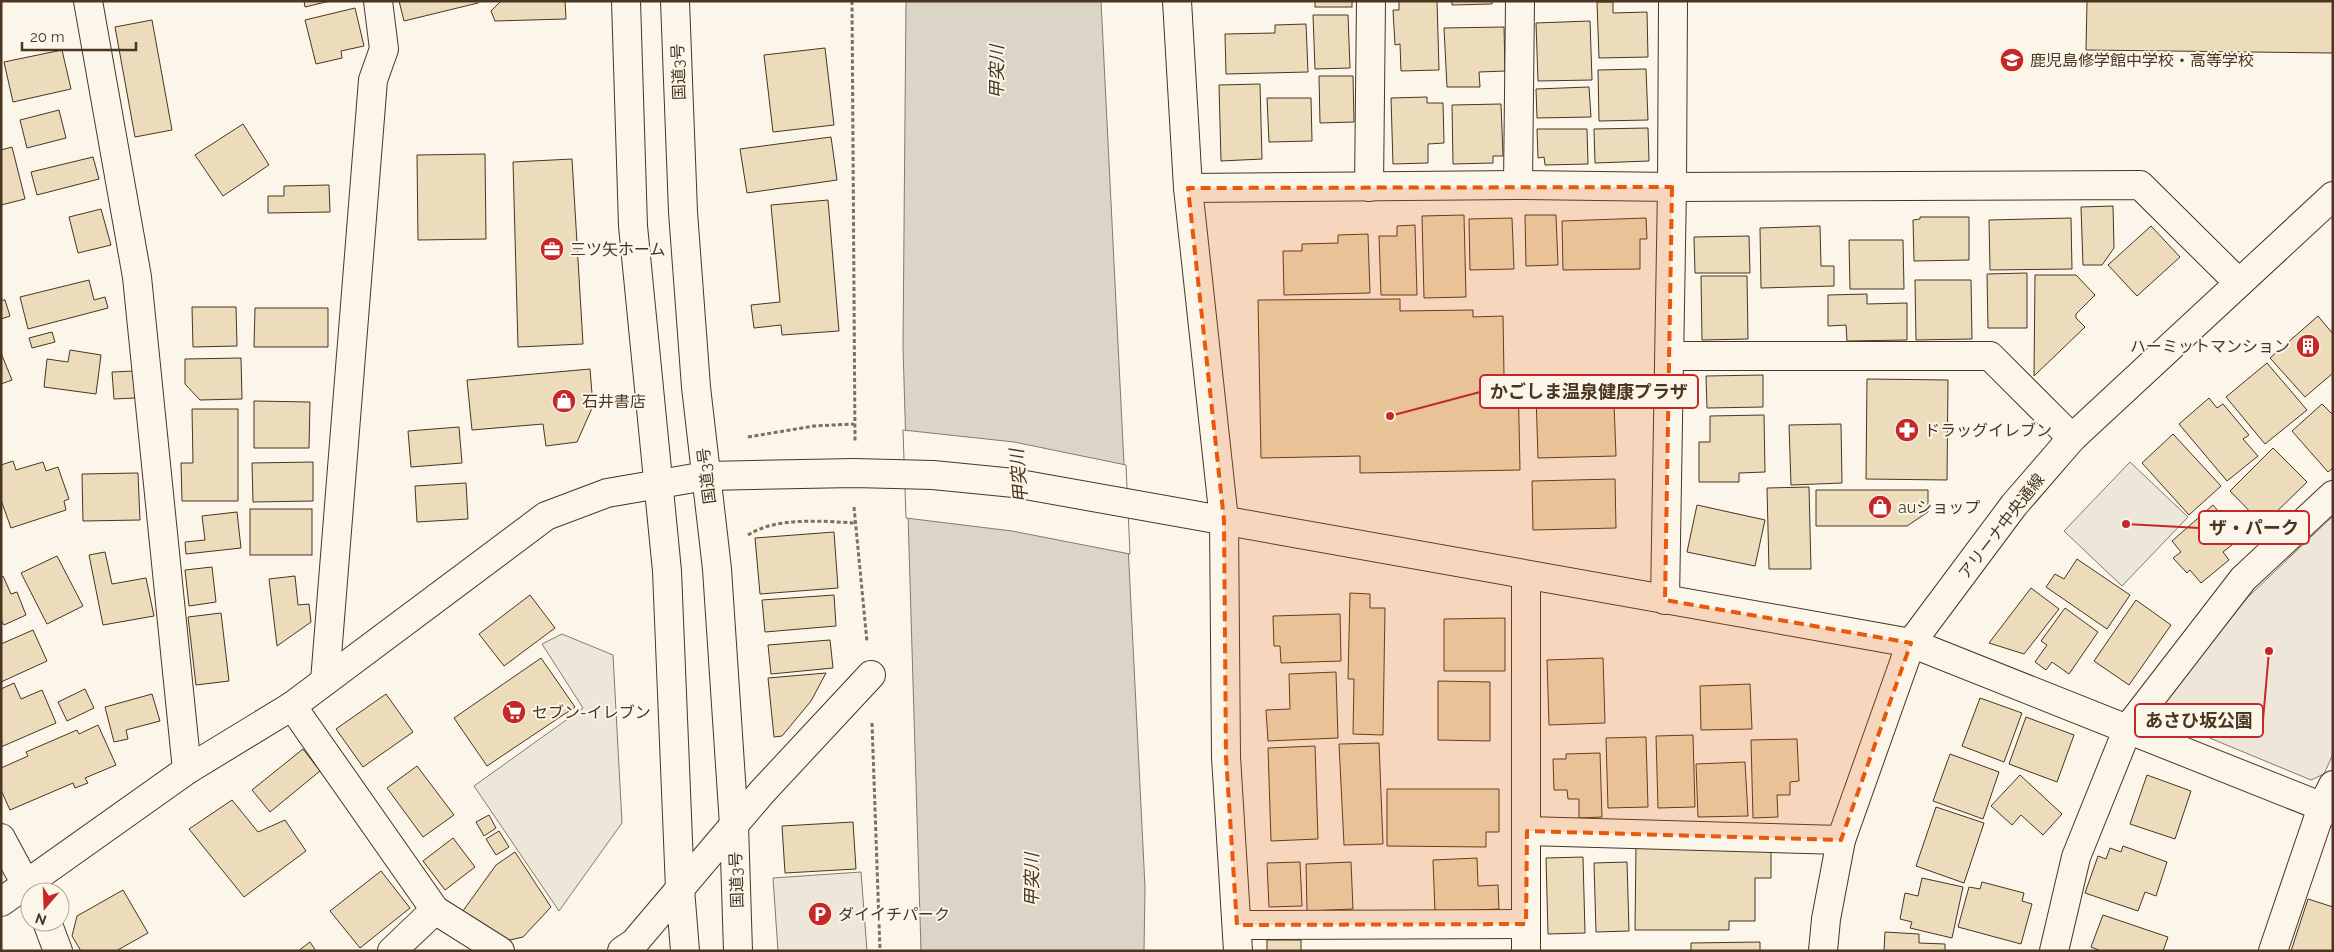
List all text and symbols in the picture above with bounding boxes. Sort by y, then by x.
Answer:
scale bar [22,20,136,52]
text: 20 m [30,28,65,46]
street label: 国道3号 [668,43,689,101]
water label: 甲突川 [986,43,1007,99]
school or university icon: 鹿児島修学館中学校・高等学校 [1999,47,2025,73]
place label: 鹿児島修学館中学校・高等学校 [2030,51,2254,70]
office icon: 三ツ矢ホーム [539,236,565,262]
place label: 三ツ矢ホーム [570,240,666,259]
building icon: ハーミットマンション [2295,333,2321,359]
place label: ハーミットマンション [2130,337,2290,356]
callout: かごしま温泉健康プラザ [1480,375,1698,408]
text: かごしま温泉健康プラザ [1490,381,1688,402]
shop icon: 石井書店 [551,388,577,414]
place label: 石井書店 [582,392,646,411]
pharmacy icon: ドラッグイレブン [1894,417,1920,443]
place label: ドラッグイレブン [1924,421,2052,440]
water label: 甲突川 [1006,446,1031,504]
street label: 国道3号 [694,447,719,505]
street label: アリーナ中央通線 [1955,470,2048,583]
shop icon: auショップ [1867,494,1893,520]
place label: auショップ [1898,498,1980,517]
callout: ザ・パーク [2199,511,2309,544]
text: ザ・パーク [2209,517,2299,538]
supermarket icon: セブン-イレブン [501,699,527,725]
place label: セブン-イレブン [532,703,651,722]
callout: あさひ坂公園 [2135,704,2263,737]
text: あさひ坂公園 [2145,710,2253,731]
street label: 国道3号 [726,851,747,909]
water label: 甲突川 [1021,851,1042,907]
north arrow [20,882,70,932]
parking icon: ダイイチパーク [807,901,833,927]
place label: ダイイチパーク [838,905,950,924]
text: N [33,910,48,929]

